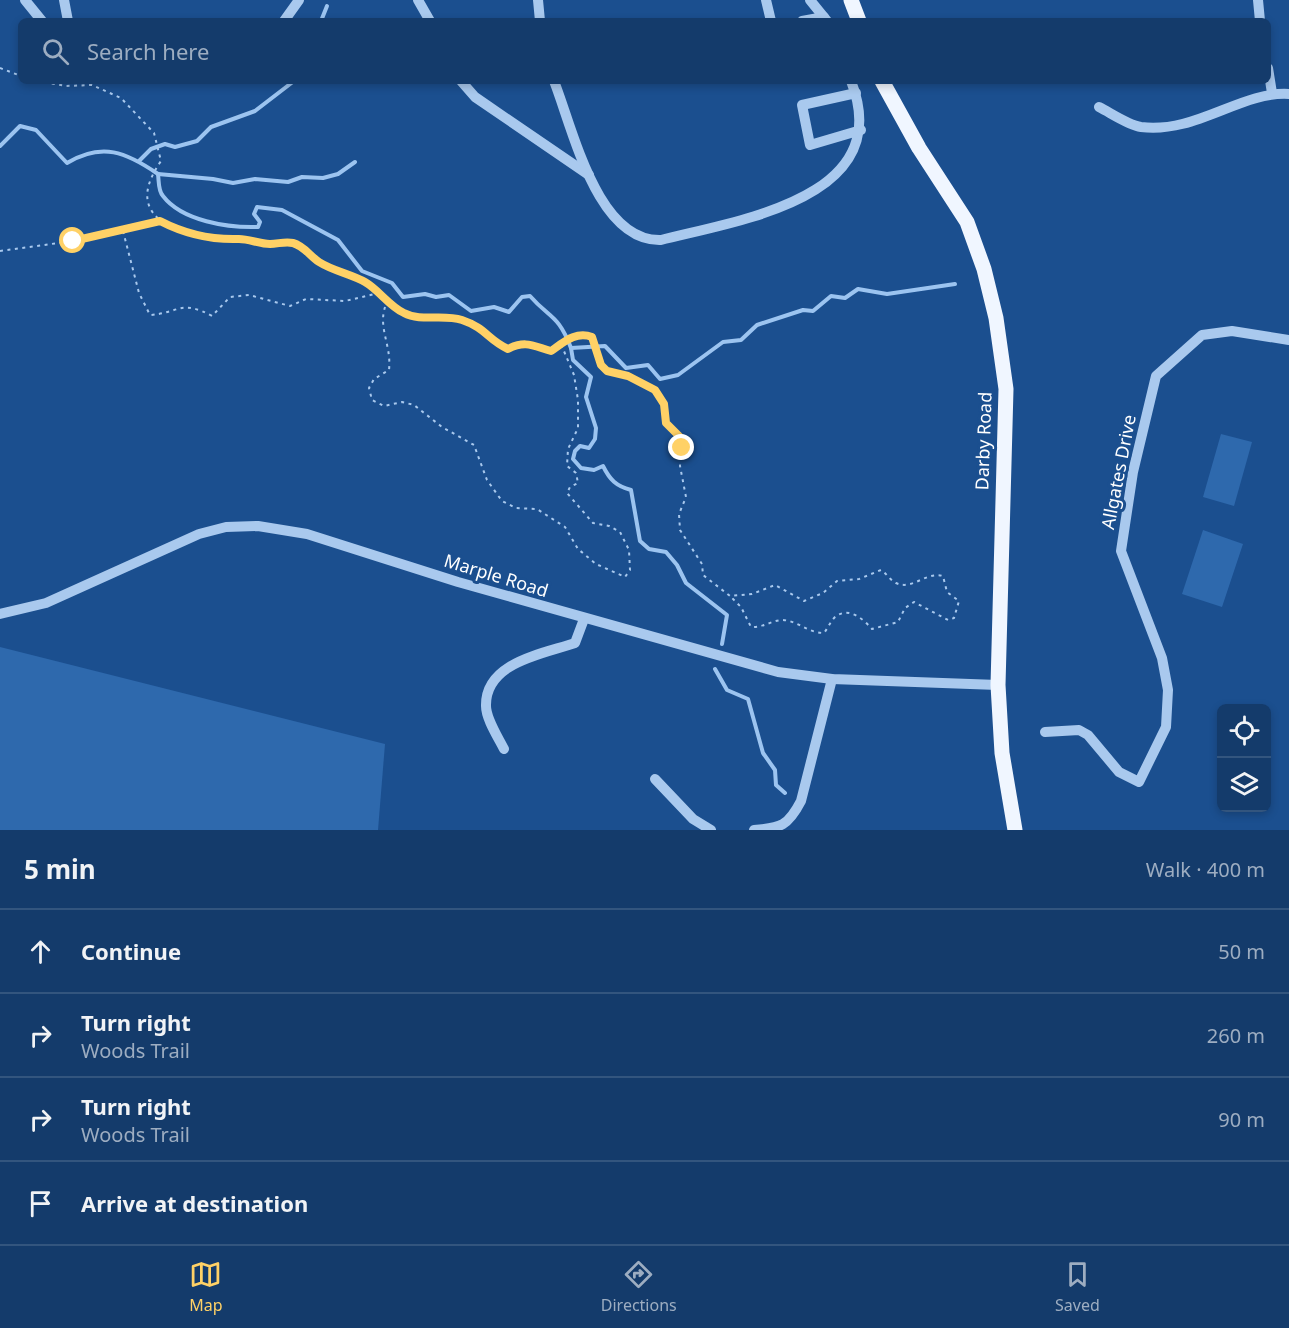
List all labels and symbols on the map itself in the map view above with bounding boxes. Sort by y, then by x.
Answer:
route start [59,227,85,253]
street label: Darby Road [969,391,997,491]
street label: Allgates Drive [1095,412,1141,531]
route end [668,434,694,460]
street label: Marple Road [441,548,551,602]

